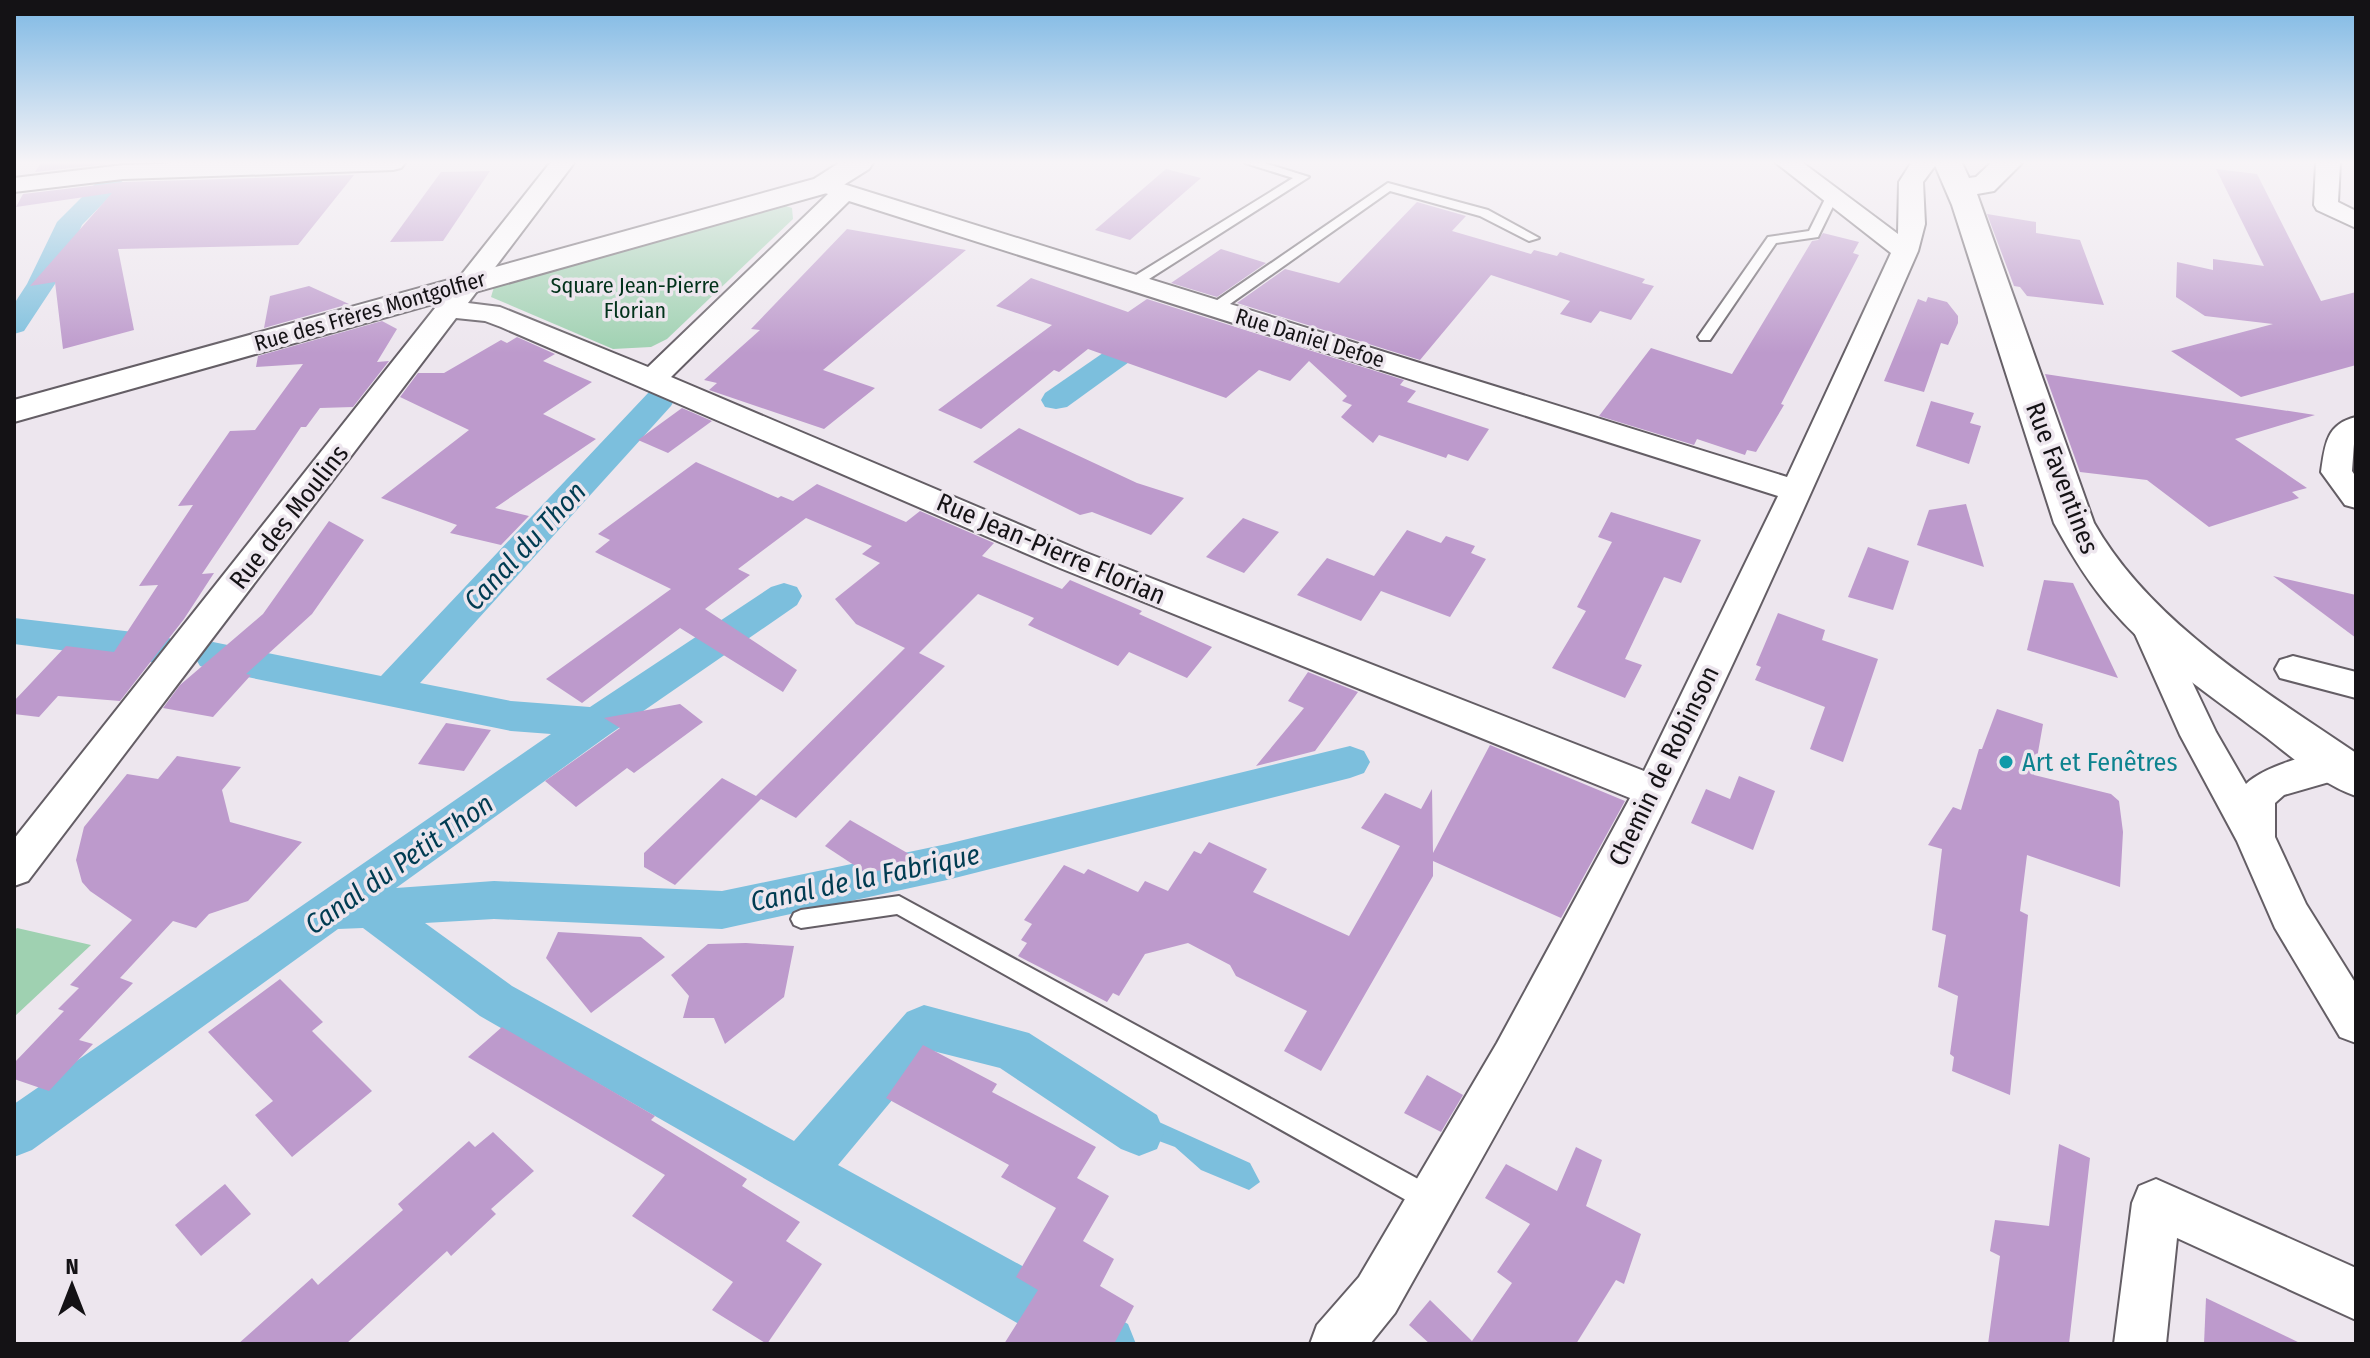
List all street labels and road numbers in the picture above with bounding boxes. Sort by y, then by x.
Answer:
street label: Rue des Frères Montgolfier [251,265,489,357]
street label: Rue Daniel Defoe [1232,303,1388,373]
street label: Rue Faventines [2019,398,2105,558]
street label: Rue des Moulins [223,439,355,595]
street label: Rue Jean-Pierre Florian [932,487,1170,611]
street label: Chemin de Robinson [1602,661,1726,871]

